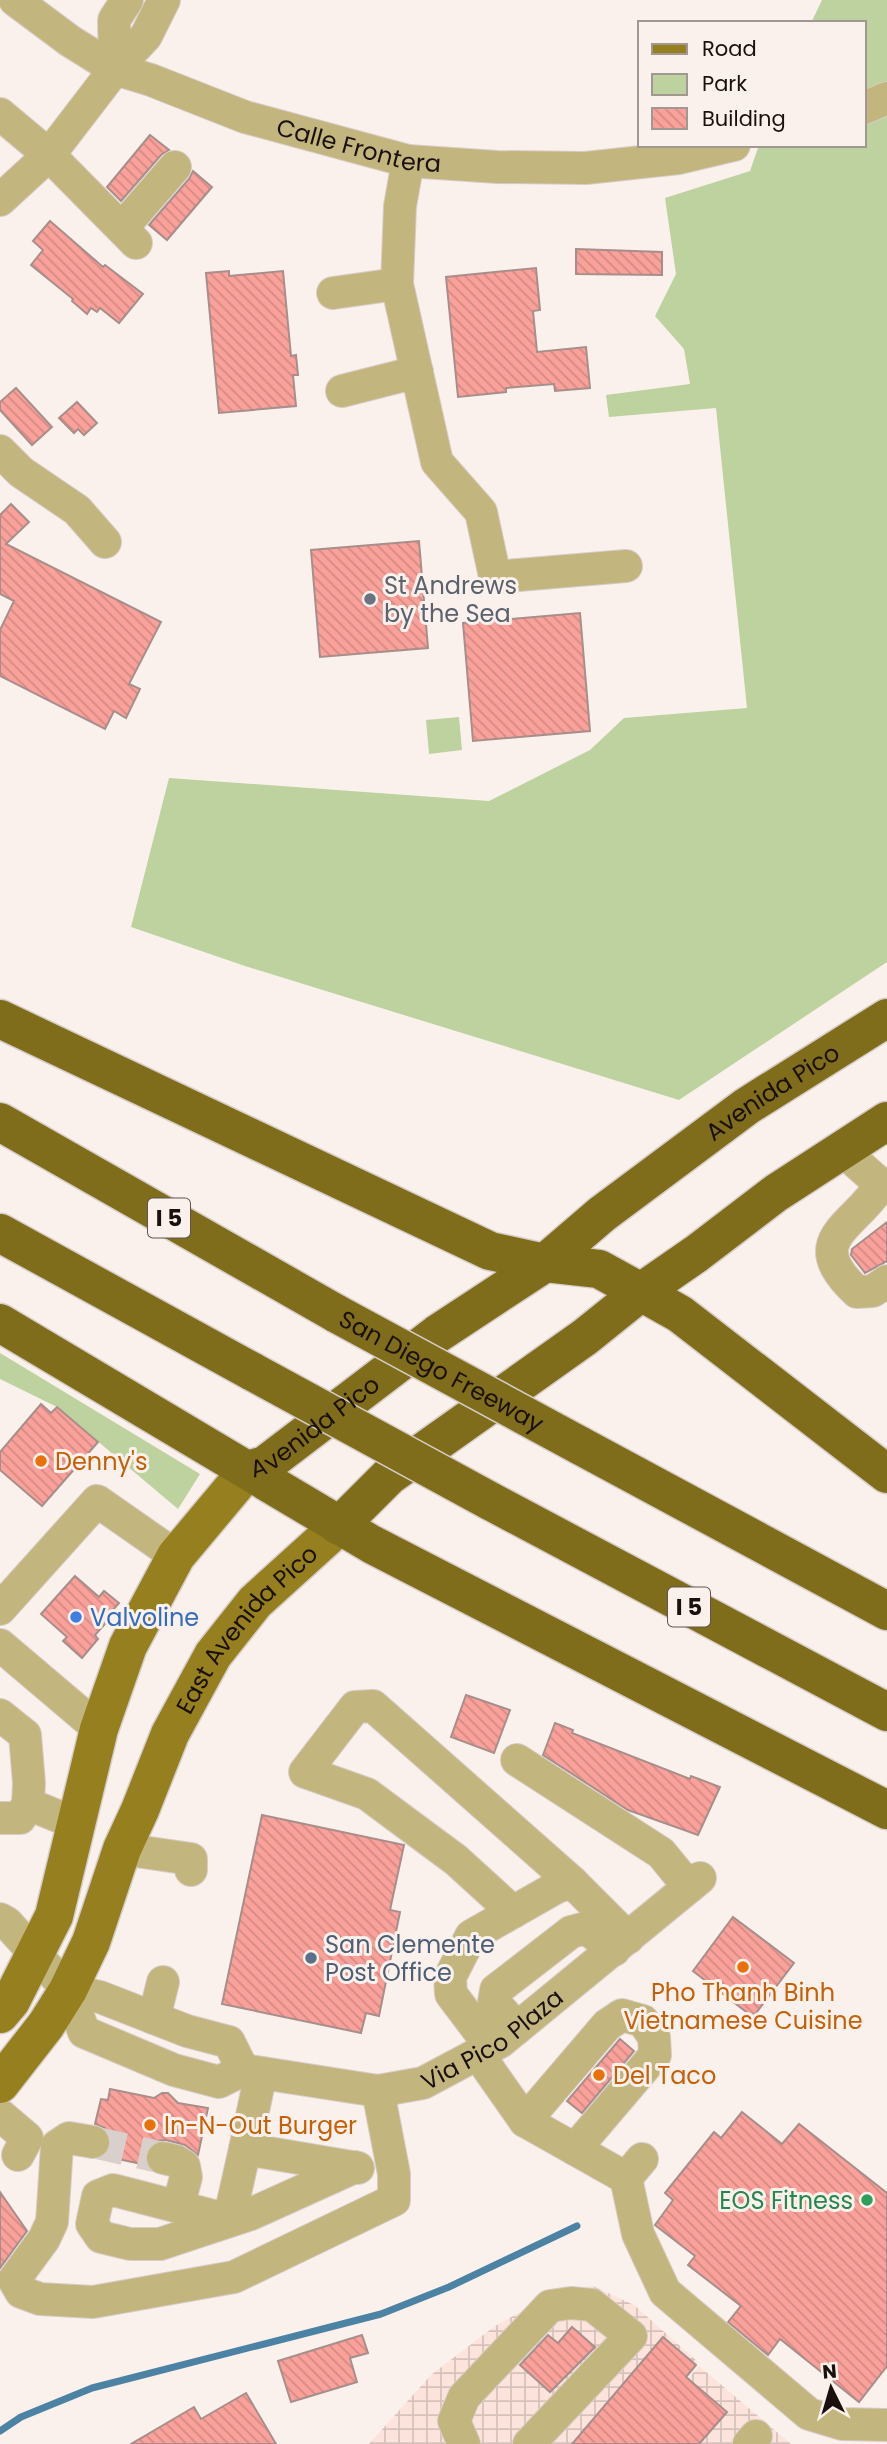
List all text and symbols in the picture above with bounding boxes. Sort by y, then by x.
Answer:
legend [638,21,866,147]
text: Road [702,34,757,63]
text: Park [702,69,747,98]
text: Building [702,104,786,133]
street label: Calle Frontera [273,110,442,180]
place label: St Andrews by the Sea [384,569,517,630]
marker: St Andrews by the Sea [362,591,378,607]
street label: Avenida Pico [698,1036,846,1148]
road number: I 5 [148,1198,190,1238]
street label: San Diego Freeway [333,1302,550,1440]
street label: Avenida Pico [246,1367,386,1485]
place label: Denny's [55,1445,147,1478]
marker: Denny's [33,1453,49,1469]
street label: East Avenida Pico [168,1537,324,1719]
road number: I 5 [668,1588,710,1626]
place label: Valvoline [90,1601,199,1634]
marker: Valvoline [68,1609,84,1625]
place label: San Clemente Post Office [325,1928,495,1989]
marker: San Clemente Post Office [303,1950,319,1966]
marker: Pho Thanh Binh Vietnamese Cuisine [735,1959,751,1975]
place label: Pho Thanh Binh Vietnamese Cuisine [623,1976,863,2037]
street label: Via Pico Plaza [415,1981,570,2098]
place label: Del Taco [613,2059,716,2092]
marker: Del Taco [591,2067,607,2083]
place label: In-N-Out Burger [164,2109,357,2142]
marker: In-N-Out Burger [142,2117,158,2133]
place label: EOS Fitness [719,2184,853,2217]
marker: EOS Fitness [859,2192,875,2208]
north arrow [796,2353,866,2423]
text: N [821,2357,838,2386]

